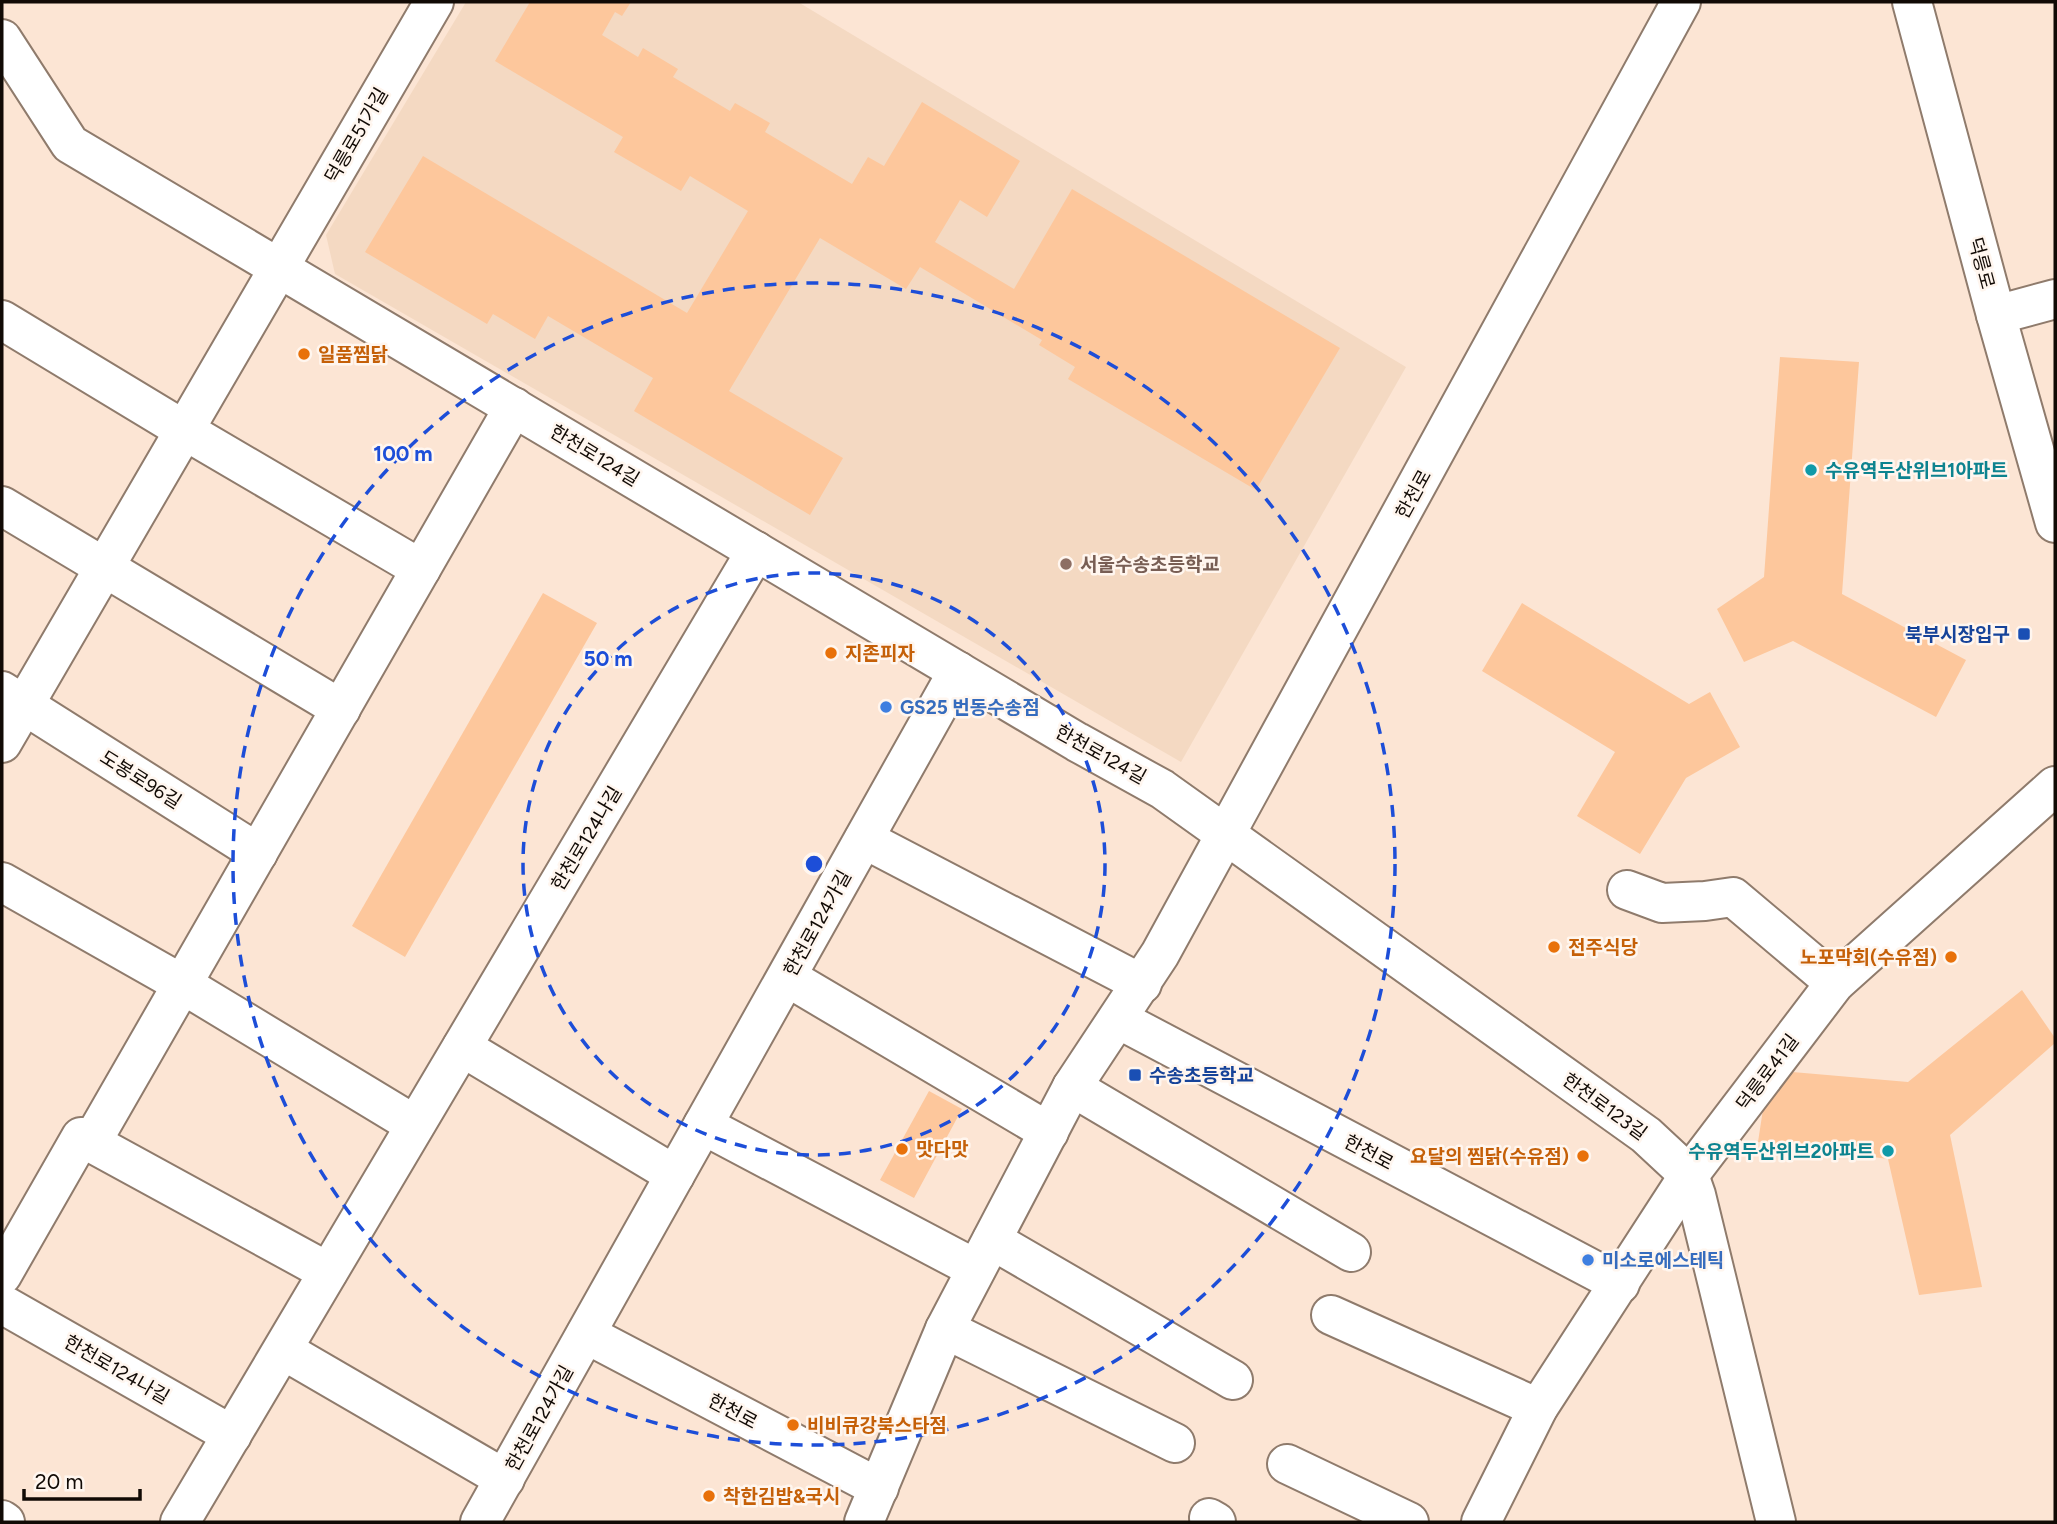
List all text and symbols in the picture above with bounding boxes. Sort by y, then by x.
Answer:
street label: 덕릉로51가길 [320,84,393,187]
street label: 덕릉로 [1964,235,1999,291]
place label: 일품찜닭 [318,343,388,366]
marker: 일품찜닭 [296,346,312,362]
street label: 한천로124길 [546,420,644,491]
text: 100 m [373,441,433,466]
place label: 수유역두산위브1아파트 [1825,459,2008,482]
marker: 수유역두산위브1아파트 [1803,462,1819,478]
street label: 한천로 [1391,466,1436,523]
place label: 서울수송초등학교 [1080,553,1220,576]
marker: 서울수송초등학교 [1058,556,1074,572]
place label: 북부시장입구 [1905,623,2010,646]
marker: 북부시장입구 [2016,626,2032,642]
place label: 지존피자 [845,642,915,665]
marker: 지존피자 [823,645,839,661]
text: 50 m [583,646,633,671]
place label: GS25 번동수송점 [900,696,1040,719]
marker: GS25 번동수송점 [878,699,894,715]
street label: 한천로124길 [1051,720,1150,789]
street label: 도봉로96길 [96,745,186,813]
street label: 한천로124나길 [546,782,627,895]
centre of rings [802,852,826,876]
street label: 한천로124가길 [779,866,856,980]
place label: 전주식당 [1568,936,1638,959]
marker: 전주식당 [1546,939,1562,955]
place label: 노포막회(수유점) [1800,946,1937,969]
marker: 노포막회(수유점) [1943,949,1959,965]
street label: 덕릉로41길 [1731,1030,1804,1115]
place label: 수송초등학교 [1149,1064,1254,1087]
marker: 수송초등학교 [1127,1067,1143,1083]
street label: 한천로123길 [1558,1068,1651,1145]
street label: 한천로 [1340,1130,1397,1175]
place label: 맛다맛 [916,1138,969,1161]
place label: 수유역두산위브2아파트 [1688,1140,1874,1163]
marker: 맛다맛 [894,1141,910,1157]
marker: 수유역두산위브2아파트 [1880,1143,1896,1159]
place label: 요달의 찜닭(수유점) [1410,1145,1569,1168]
marker: 요달의 찜닭(수유점) [1575,1148,1591,1164]
place label: 미소로에스테틱 [1602,1249,1724,1272]
marker: 미소로에스테틱 [1580,1252,1596,1268]
street label: 한천로124나길 [60,1330,173,1409]
street label: 한천로124가길 [501,1361,578,1475]
street label: 한천로 [704,1389,761,1434]
place label: 비비큐강북스타점 [807,1414,947,1437]
marker: 비비큐강북스타점 [785,1417,801,1433]
scale bar [24,1458,140,1502]
text: 20 m [35,1469,83,1494]
place label: 착한김밥&국시 [723,1485,840,1508]
marker: 착한김밥&국시 [701,1488,717,1504]

